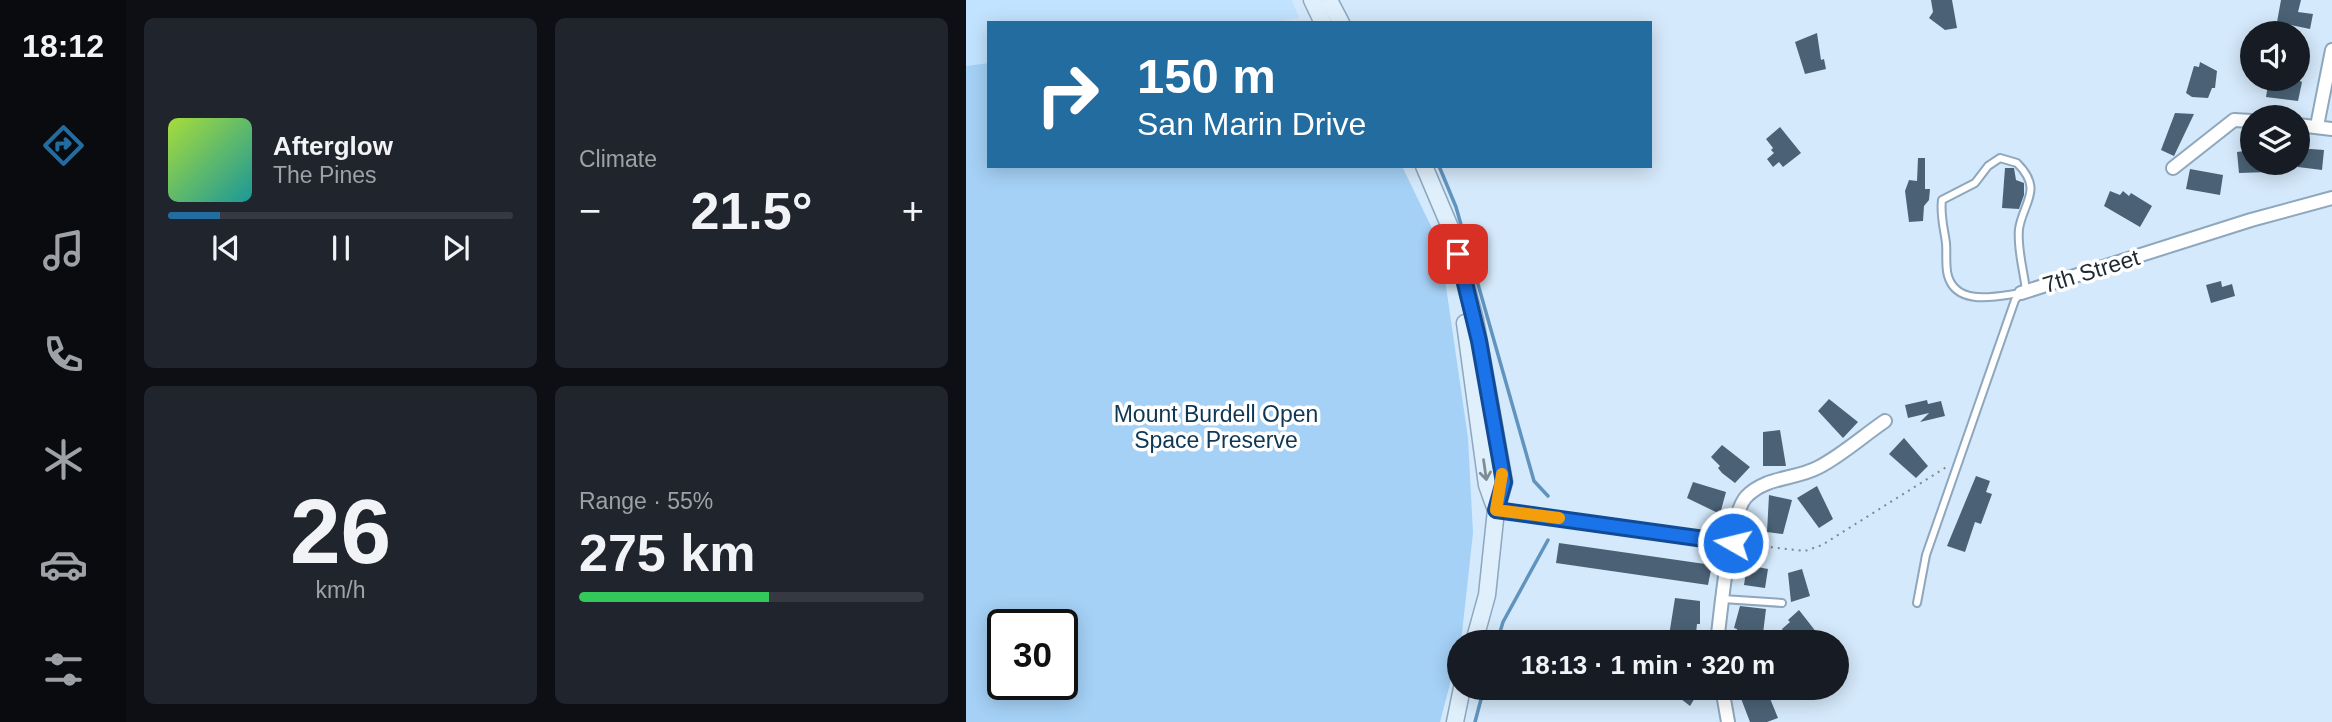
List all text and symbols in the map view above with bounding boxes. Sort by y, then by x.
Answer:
map controls [2240,21,2310,175]
button: sound [2240,21,2310,91]
text: 18:12 [22,28,104,64]
icon: right [1022,49,1113,140]
text: 150 m [1137,49,1276,103]
button: layers [2240,105,2310,175]
text: San Marin Drive [1137,106,1366,142]
icon: directions [39,121,88,170]
text: Afterglow [273,131,393,161]
text: Climate [579,146,657,172]
text: The Pines [273,162,377,188]
text: 21.5° [690,182,813,240]
text: − [579,190,601,232]
text: + [902,190,924,232]
pin [1428,224,1488,284]
icon: music [39,226,88,275]
icon: previous [207,229,245,267]
icon: pause [322,229,360,267]
icon: next [437,229,475,267]
icon: arrive [1439,235,1477,273]
street label: 7th Street [2040,244,2143,298]
icon: phone [39,330,88,379]
park label: Mount Burdell Open Space Preserve [1114,401,1318,453]
icon: climate [39,435,88,484]
one-way arrow [1479,458,1492,480]
text: 26 [290,481,391,582]
text: Range · 55% [579,488,713,514]
position arrow [1696,506,1770,580]
text: 275 km [579,524,755,582]
icon: car [39,540,88,589]
text: km/h [316,577,365,603]
speed limit sign: 30 [987,609,1078,700]
icon: filters [39,645,88,694]
text: 18:13 · 1 min · 320 m [1521,650,1775,680]

